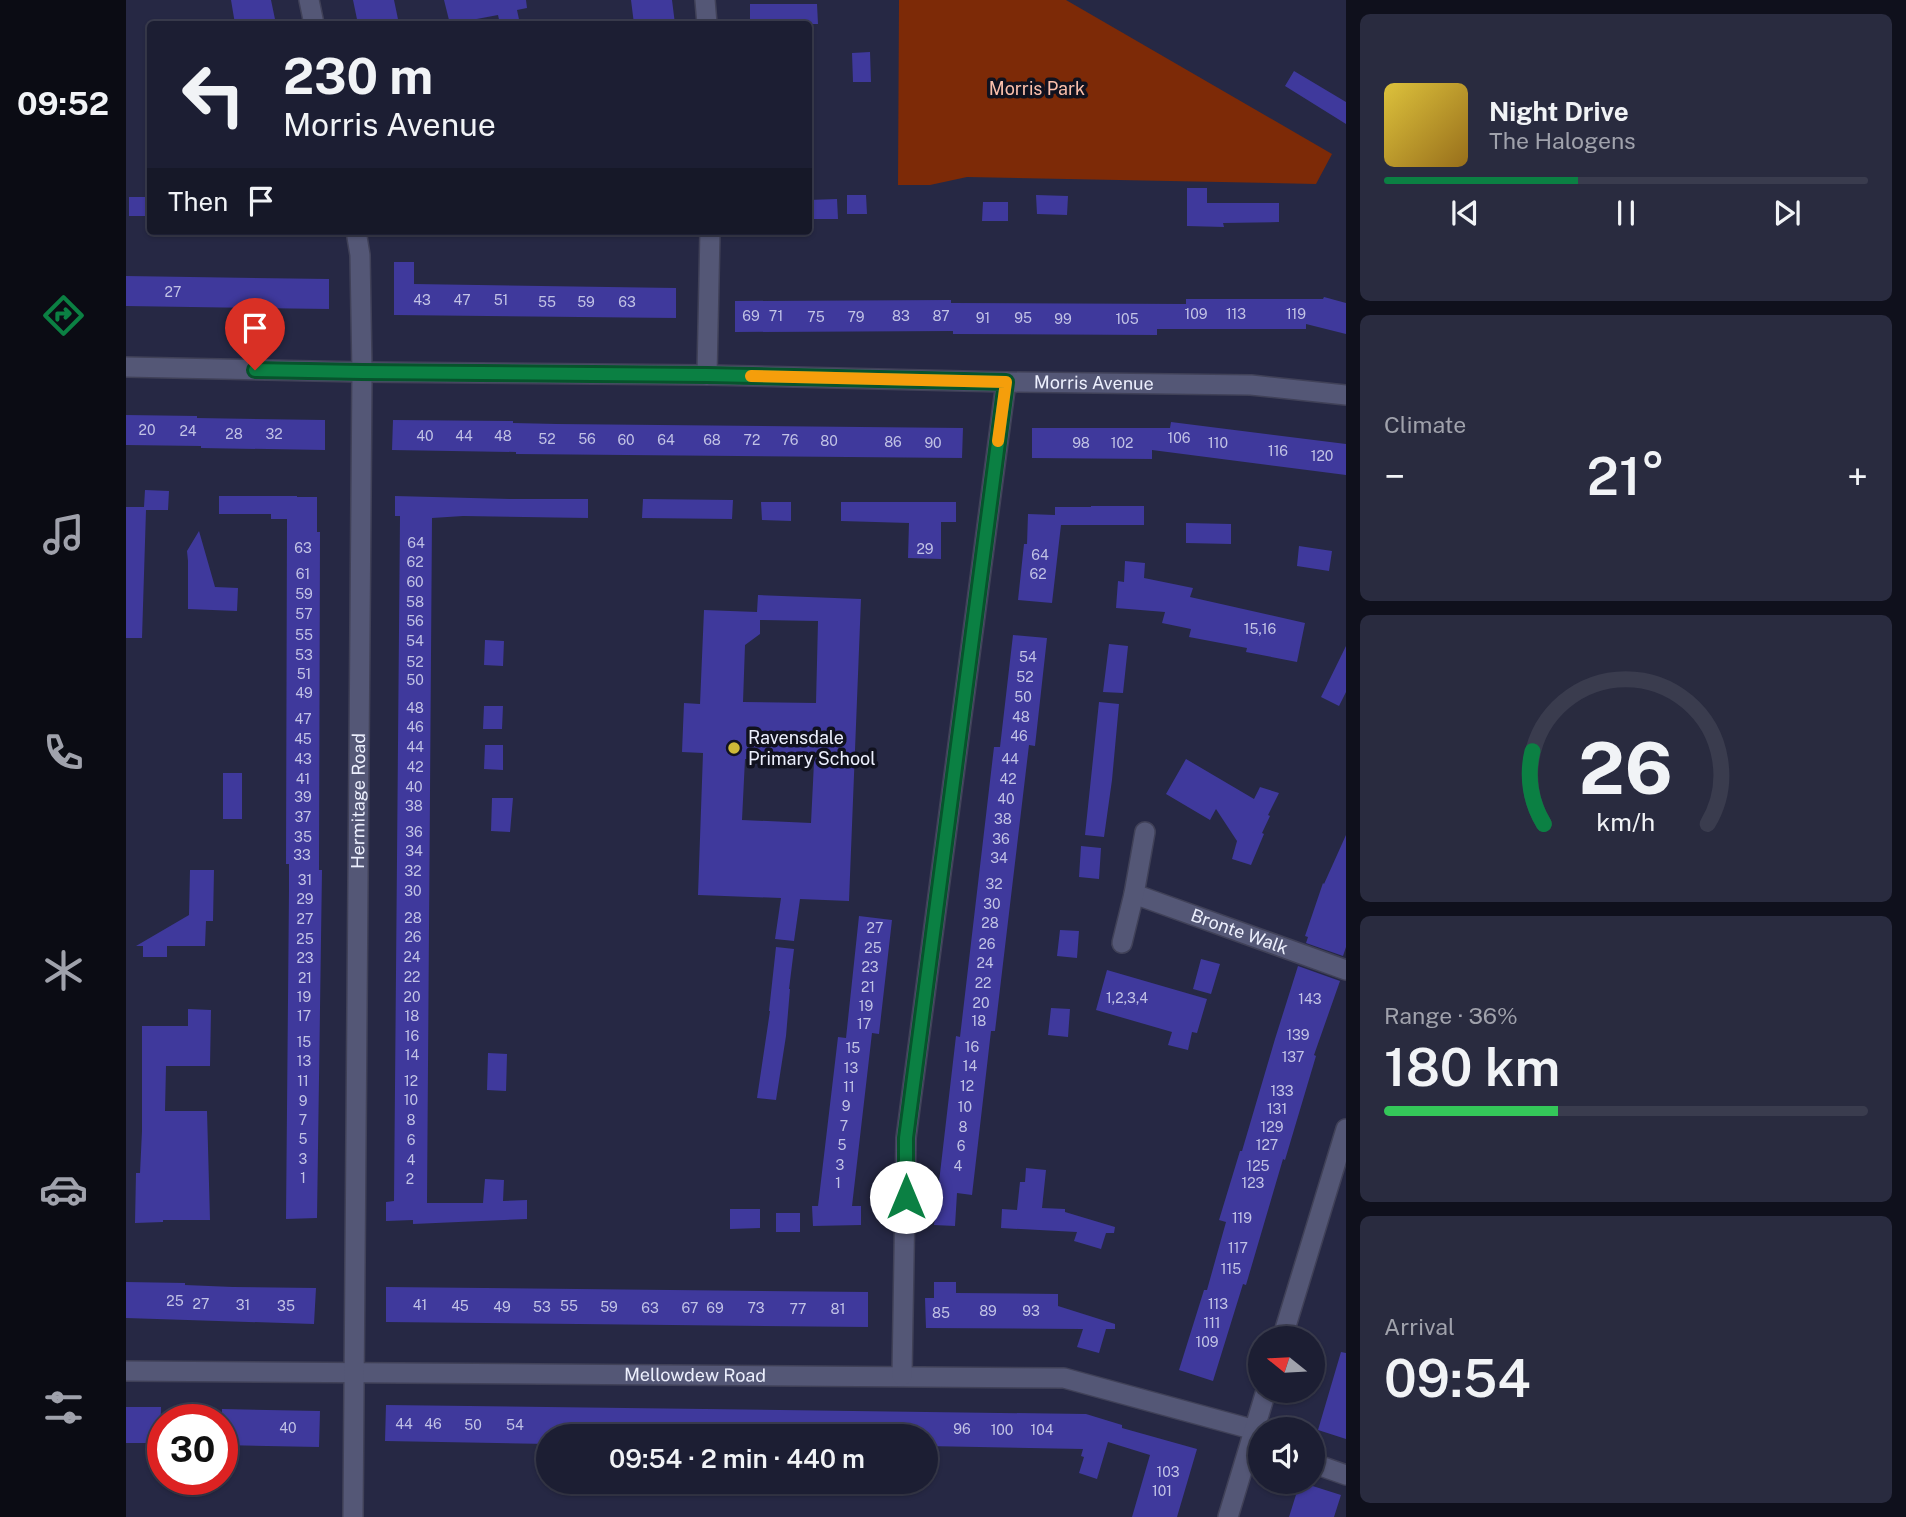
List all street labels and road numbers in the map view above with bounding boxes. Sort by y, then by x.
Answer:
street label: Morris Avenue [1034,371,1154,394]
street label: Hermitage Road [347,733,369,869]
street label: Bronte Walk [1188,904,1291,958]
street label: Mellowdew Road [624,1364,766,1386]

